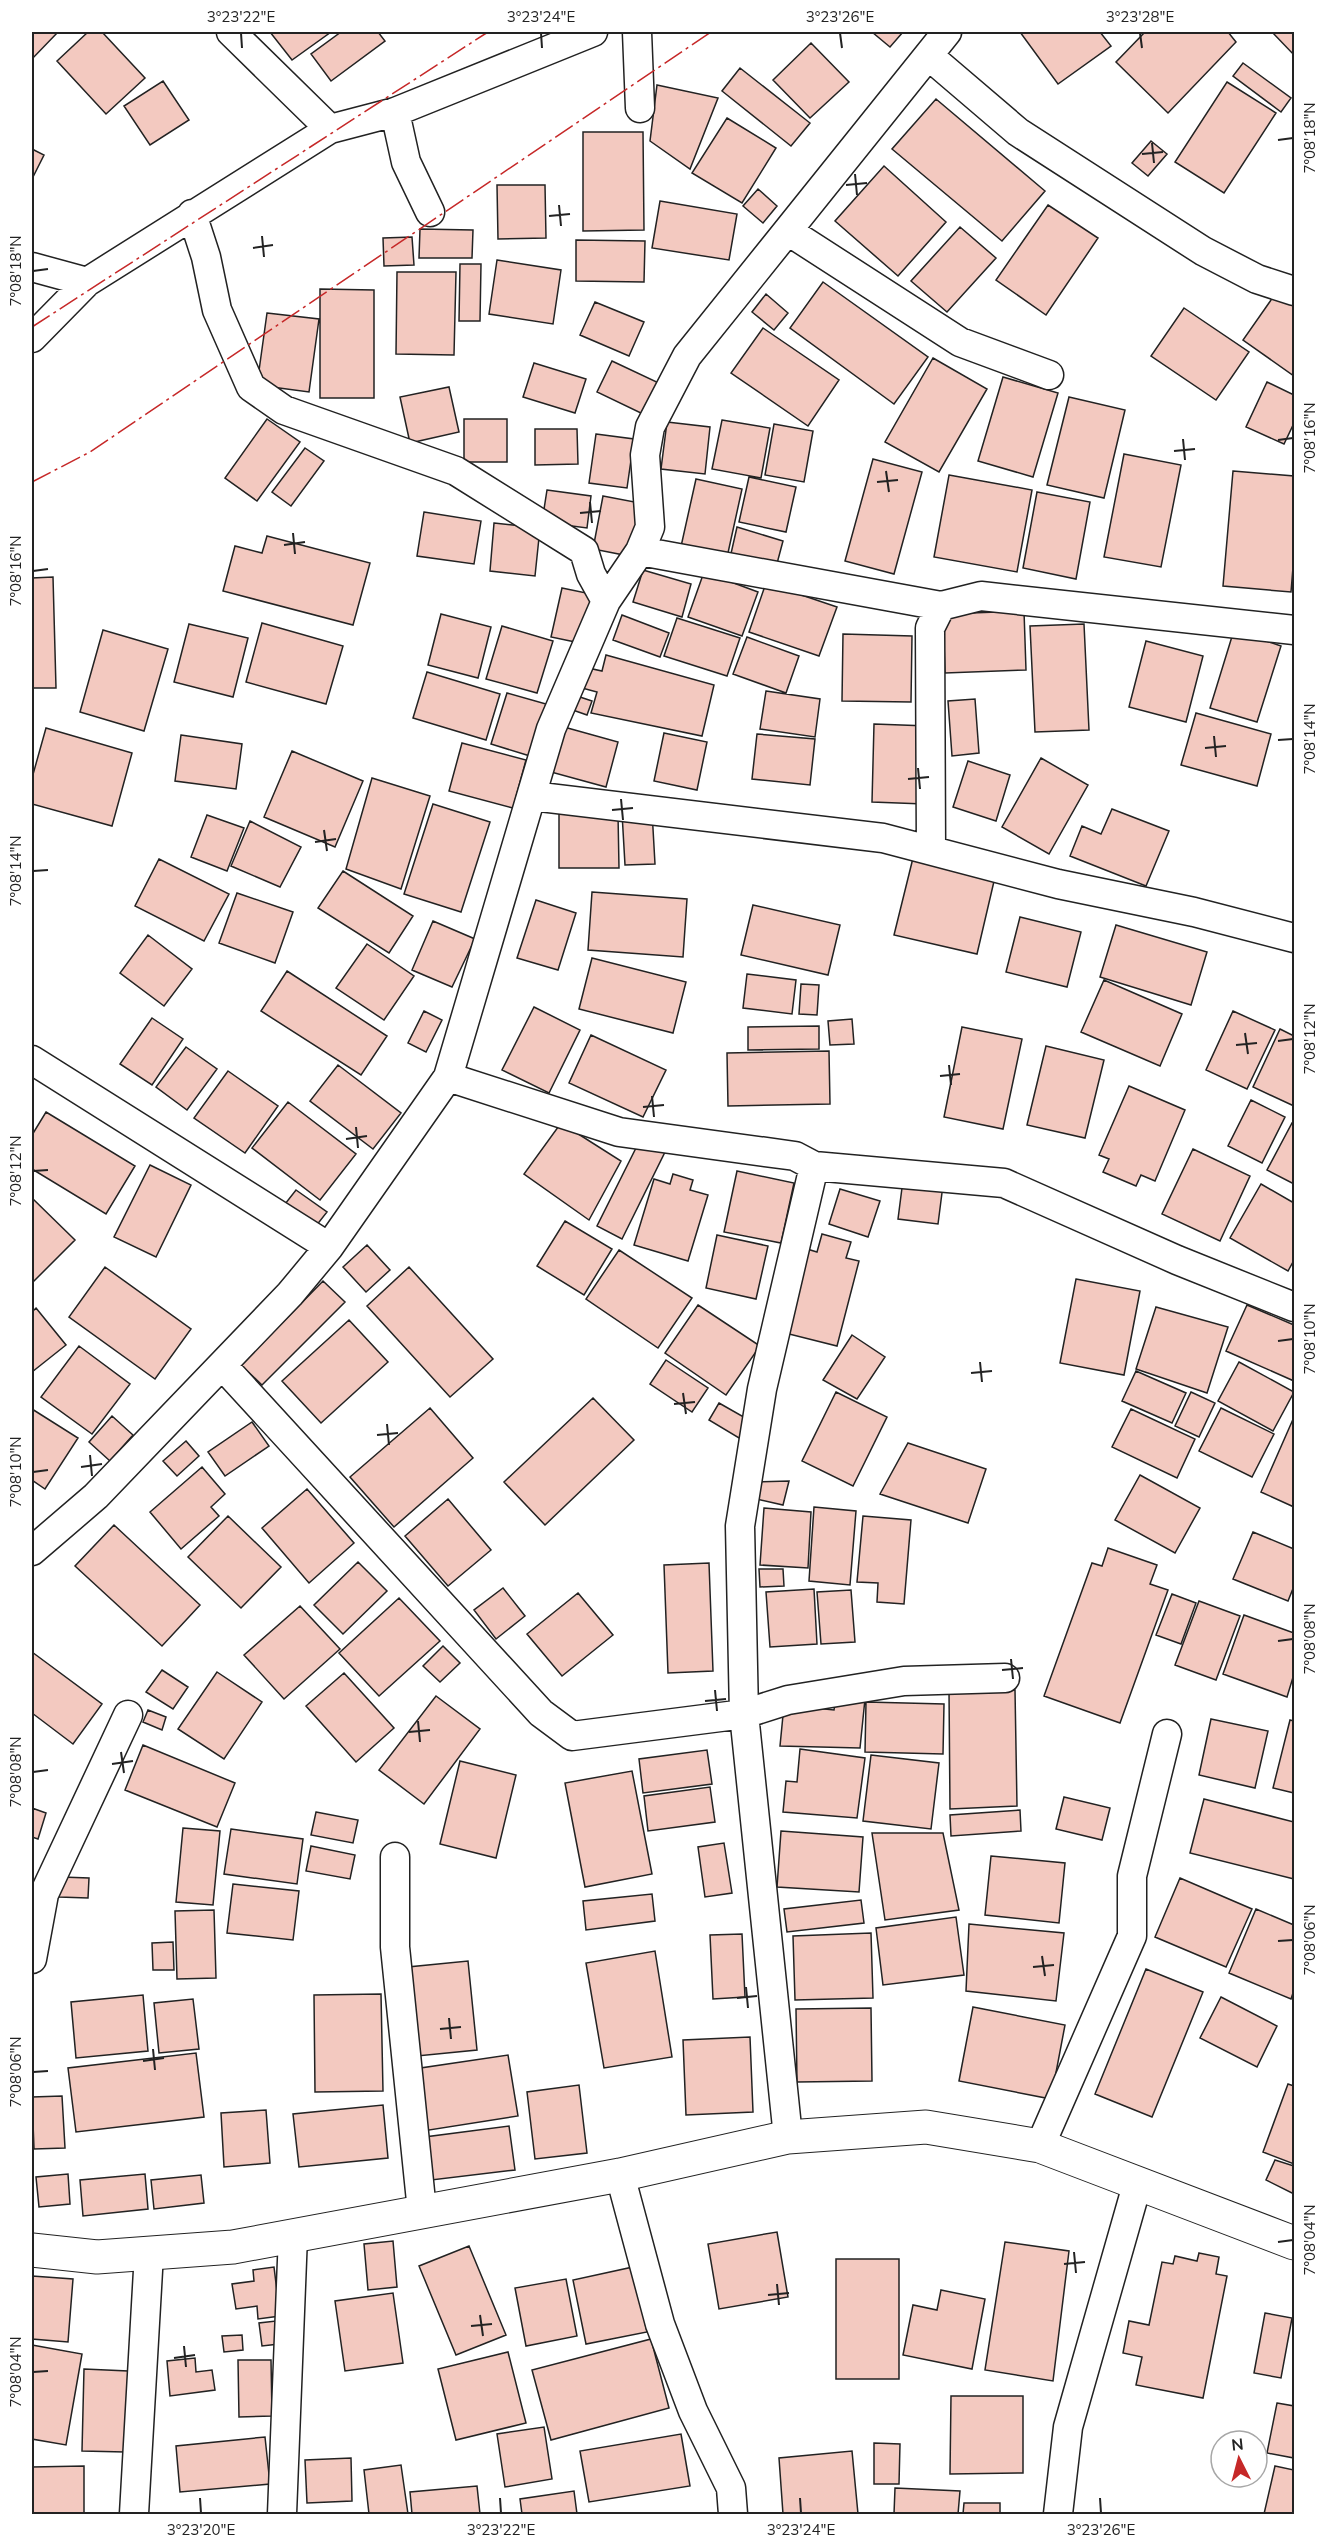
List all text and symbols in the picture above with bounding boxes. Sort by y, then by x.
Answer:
text: 3°23'22"E [207,7,275,26]
text: 3°23'24"E [507,7,575,26]
text: 3°23'26"E [806,7,874,26]
text: 3°23'28"E [1106,7,1174,26]
text: 7°08'18"N [1300,103,1319,173]
text: 7°08'18"N [6,236,25,306]
text: 7°08'16"N [1300,403,1319,473]
text: 7°08'16"N [6,536,25,606]
text: 7°08'14"N [1300,704,1319,774]
text: 7°08'14"N [6,836,25,906]
text: 7°08'12"N [1300,1004,1319,1074]
text: 7°08'12"N [6,1136,25,1206]
text: 7°08'10"N [1300,1304,1319,1374]
text: 7°08'10"N [6,1437,25,1507]
text: 7°08'08"N [1300,1604,1319,1674]
text: 7°08'08"N [6,1737,25,1807]
text: 7°08'06"N [1300,1905,1319,1975]
text: 7°08'06"N [6,2037,25,2107]
text: 7°08'04"N [1300,2205,1319,2275]
text: 7°08'04"N [6,2337,25,2407]
north arrow [1209,2429,1269,2489]
text: N [1230,2434,1244,2455]
text: 3°23'20"E [167,2520,235,2539]
text: 3°23'22"E [467,2520,535,2539]
text: 3°23'24"E [767,2520,835,2539]
text: 3°23'26"E [1067,2520,1135,2539]

